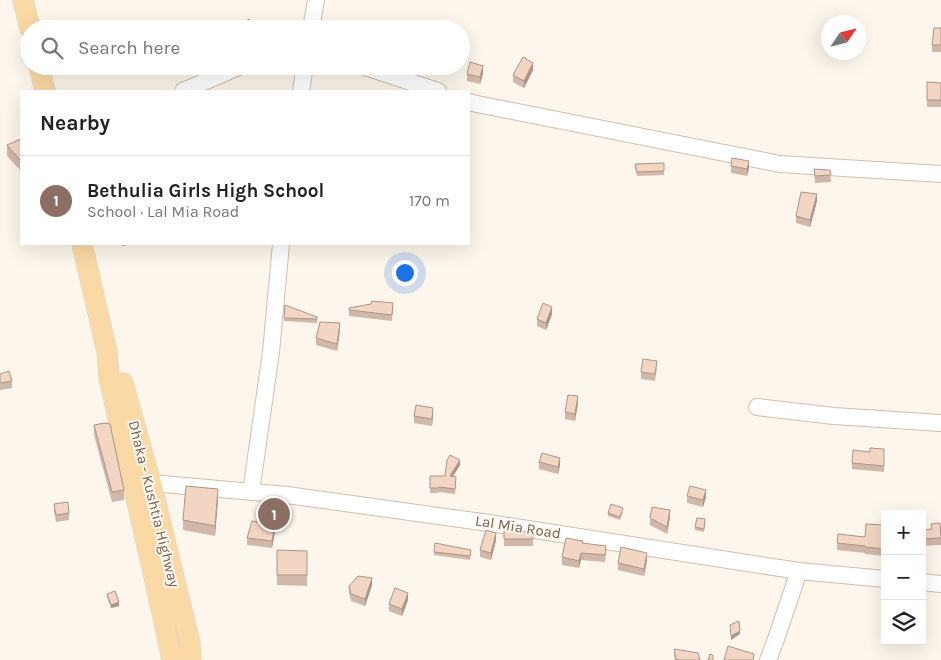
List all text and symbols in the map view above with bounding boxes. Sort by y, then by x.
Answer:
north arrow [821,15,866,60]
search box [20,20,470,75]
icon: search [38,34,66,62]
text: Search here [78,37,180,59]
text: Nearby [40,111,110,135]
text: Bethulia Girls High School [87,180,324,202]
text: 1 [53,191,59,210]
text: 170 m [409,191,450,210]
text: School · Lal Mia Road [87,202,239,221]
your location [392,260,418,286]
street label: Dhaka - Kushtia Highway [125,419,183,589]
pin: 1 [258,495,290,533]
map controls [881,510,926,645]
button: + [881,510,926,555]
street label: Lal Mia Road [474,511,562,543]
button: − [881,555,926,600]
button: layers [881,600,926,645]

